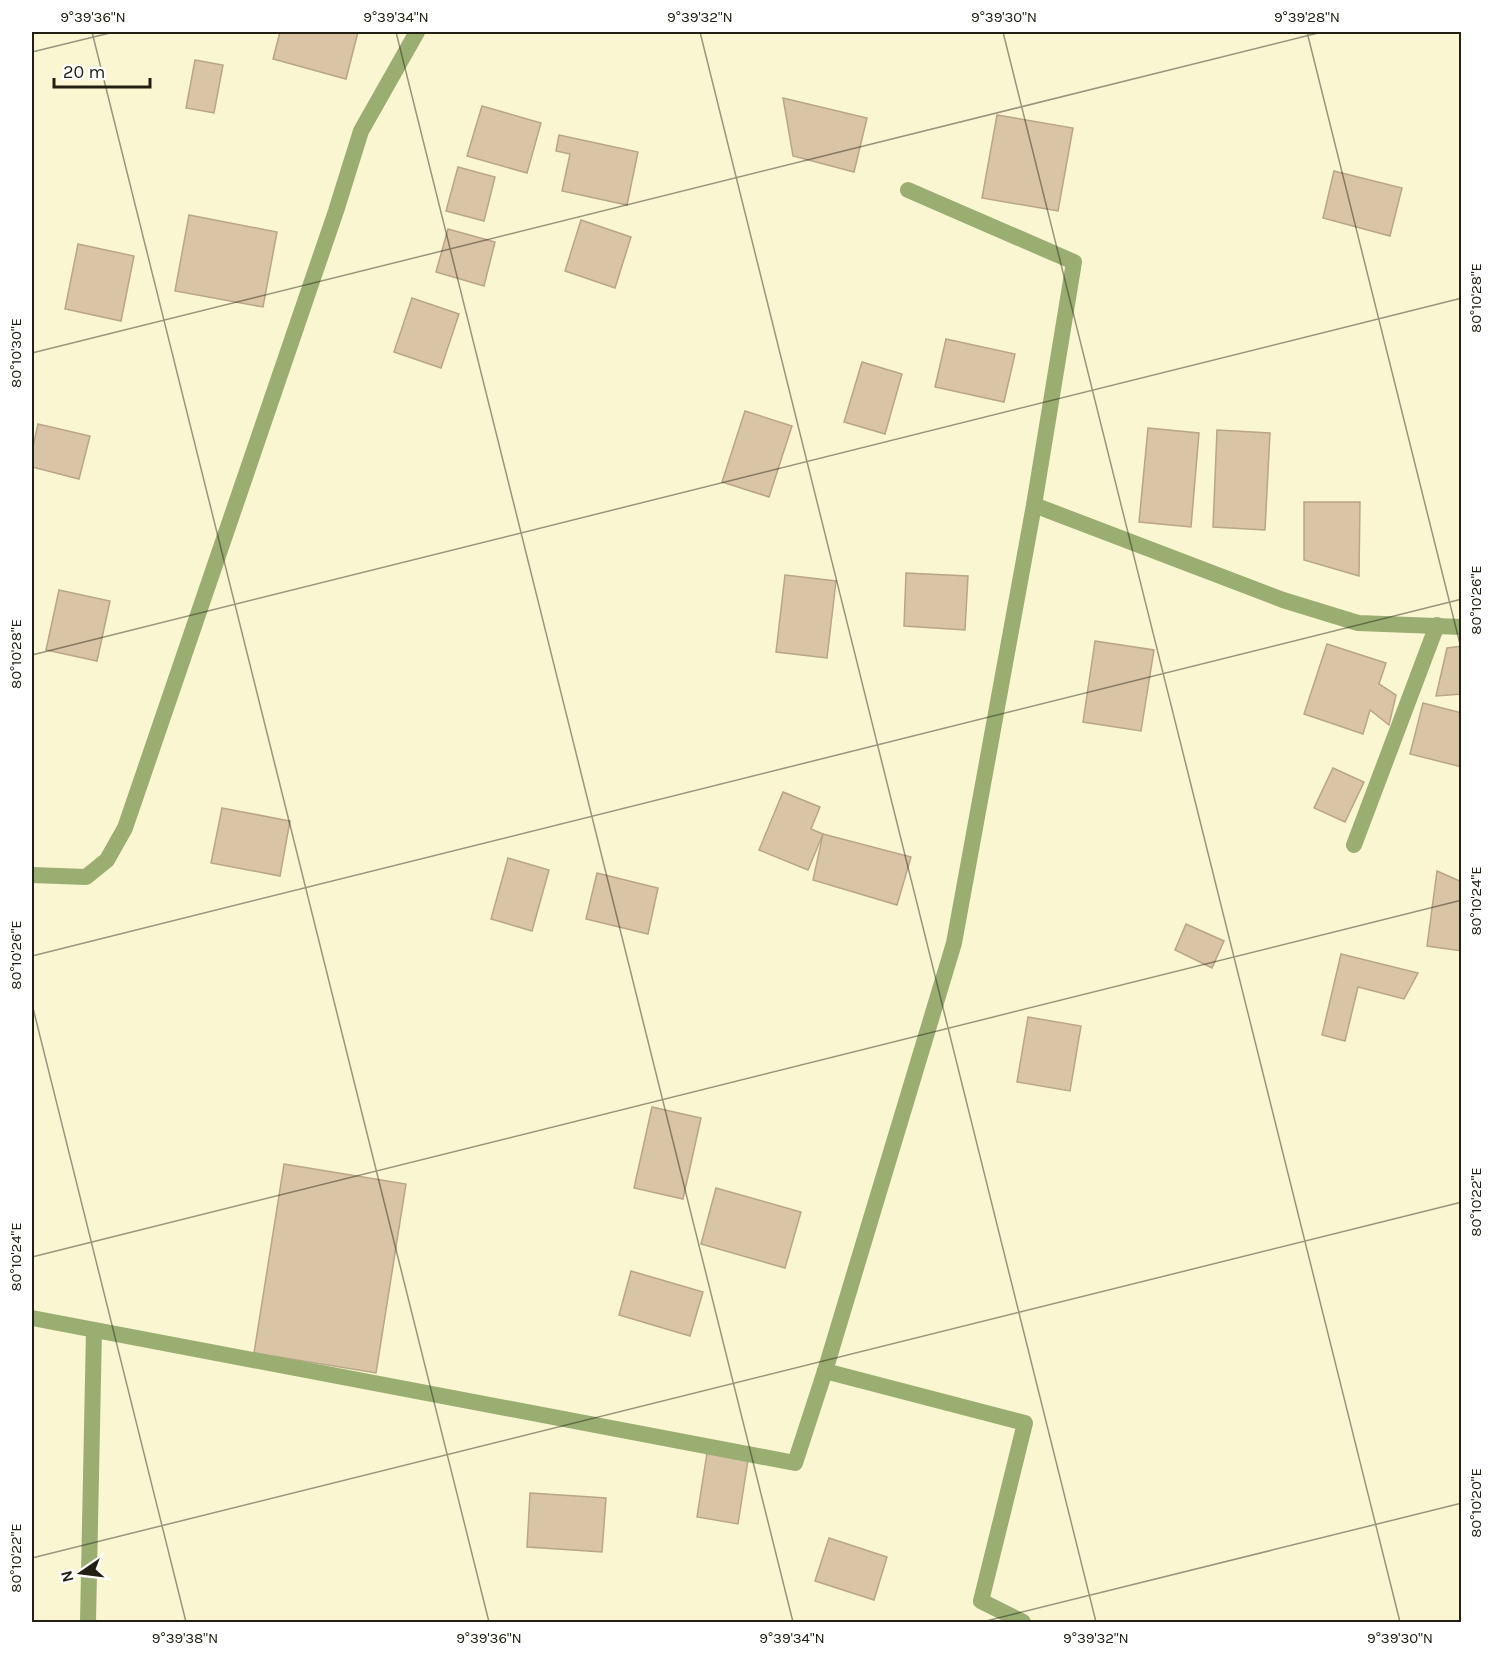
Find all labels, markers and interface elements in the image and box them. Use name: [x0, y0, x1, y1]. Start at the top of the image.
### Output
text: 9°39'36"N: [60, 8, 126, 26]
text: 9°39'34"N: [363, 8, 429, 26]
text: 9°39'32"N: [667, 8, 733, 26]
text: 9°39'30"N: [971, 8, 1037, 26]
text: 9°39'28"N: [1274, 8, 1340, 26]
scale bar: [54, 51, 150, 89]
text: 20 m: [63, 61, 105, 83]
text: 80°10'28"E: [1467, 263, 1485, 333]
text: 80°10'30"E: [7, 318, 25, 388]
text: 80°10'26"E: [1467, 565, 1485, 635]
text: 80°10'28"E: [7, 619, 25, 689]
text: 80°10'24"E: [1467, 866, 1485, 936]
text: 80°10'26"E: [7, 920, 25, 990]
text: 80°10'22"E: [1467, 1167, 1485, 1237]
text: 80°10'24"E: [7, 1222, 25, 1292]
text: 80°10'20"E: [1467, 1468, 1485, 1538]
text: 80°10'22"E: [7, 1523, 25, 1593]
north arrow: [51, 1543, 111, 1603]
text: N: [56, 1569, 78, 1584]
text: 9°39'38"N: [152, 1629, 218, 1647]
text: 9°39'36"N: [456, 1629, 522, 1647]
text: 9°39'34"N: [759, 1629, 825, 1647]
text: 9°39'32"N: [1063, 1629, 1129, 1647]
text: 9°39'30"N: [1367, 1629, 1433, 1647]

